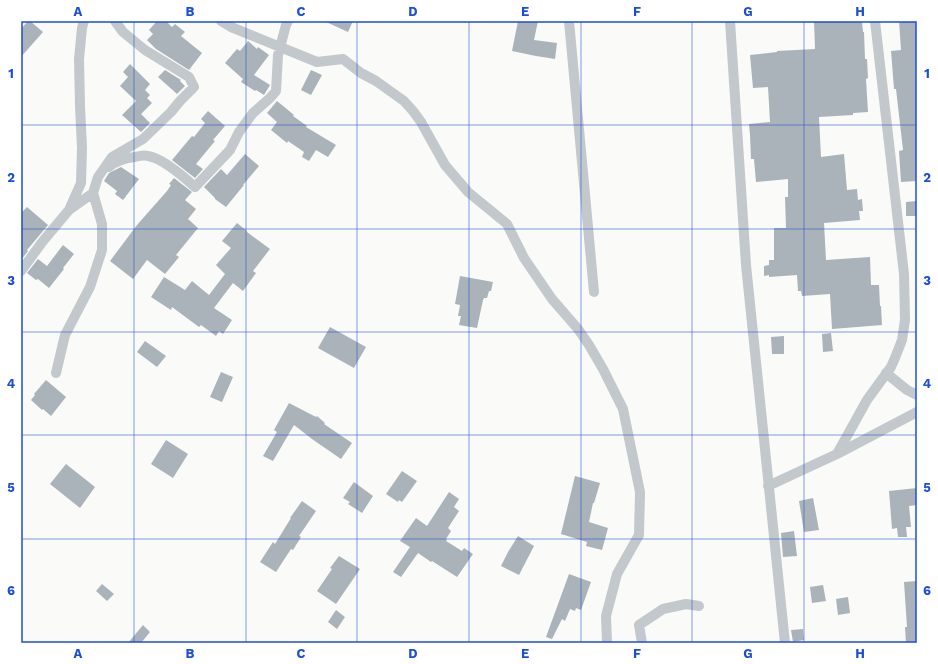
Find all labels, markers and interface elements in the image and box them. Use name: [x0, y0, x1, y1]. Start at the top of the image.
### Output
text: A: [74, 4, 83, 19]
text: B: [186, 4, 195, 19]
text: C: [297, 4, 306, 19]
text: D: [408, 4, 418, 19]
text: E: [521, 4, 529, 19]
text: F: [633, 4, 641, 19]
text: G: [743, 4, 753, 19]
text: H: [855, 4, 865, 19]
text: 1: [8, 66, 14, 81]
text: 1: [924, 66, 930, 81]
text: 2: [7, 170, 15, 185]
text: 2: [923, 170, 931, 185]
text: 3: [7, 273, 15, 288]
text: 3: [923, 273, 931, 288]
text: 4: [7, 376, 16, 391]
text: 4: [923, 376, 932, 391]
text: 5: [7, 480, 15, 495]
text: 5: [923, 480, 931, 495]
text: 6: [7, 583, 15, 598]
text: 6: [923, 583, 931, 598]
text: A: [74, 646, 83, 661]
text: B: [186, 646, 195, 661]
text: C: [297, 646, 306, 661]
text: D: [408, 646, 418, 661]
text: E: [521, 646, 529, 661]
text: F: [633, 646, 641, 661]
text: G: [743, 646, 753, 661]
text: H: [855, 646, 865, 661]

